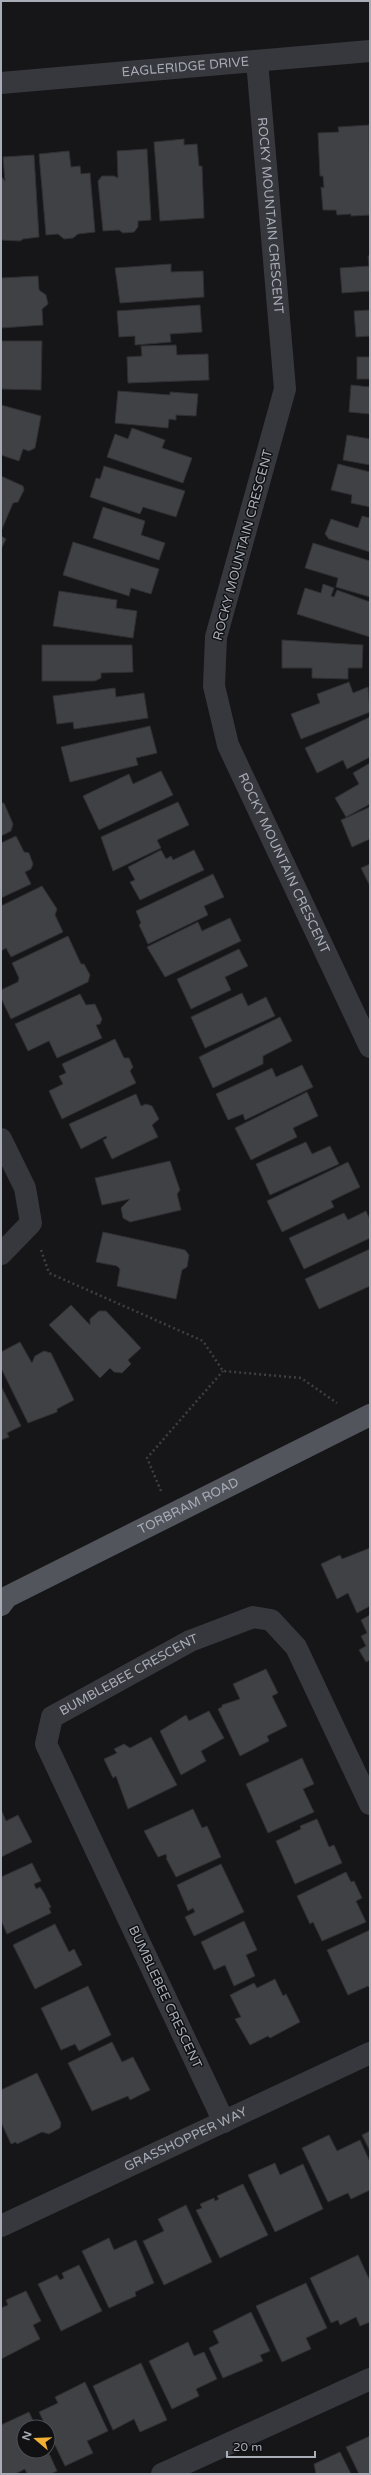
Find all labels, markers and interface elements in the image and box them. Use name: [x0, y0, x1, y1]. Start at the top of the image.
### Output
street label: EAGLERIDGE DRIVE: [121, 54, 250, 81]
street label: ROCKY MOUNTAIN CRESCENT: [254, 116, 287, 315]
street label: ROCKY MOUNTAIN CRESCENT: [210, 448, 276, 642]
street label: ROCKY MOUNTAIN CRESCENT: [234, 771, 333, 956]
street label: TORBRAM ROAD: [136, 1474, 242, 1538]
street label: BUMBLEBEE CRESCENT: [57, 1631, 200, 1719]
street label: BUMBLEBEE CRESCENT: [125, 1923, 205, 2071]
street label: GRASSHOPPER WAY: [122, 2104, 250, 2175]
north arrow: [16, 2419, 56, 2459]
text: N: [19, 2430, 35, 2442]
scale bar: [227, 2433, 315, 2459]
text: 20 m: [233, 2440, 262, 2454]

